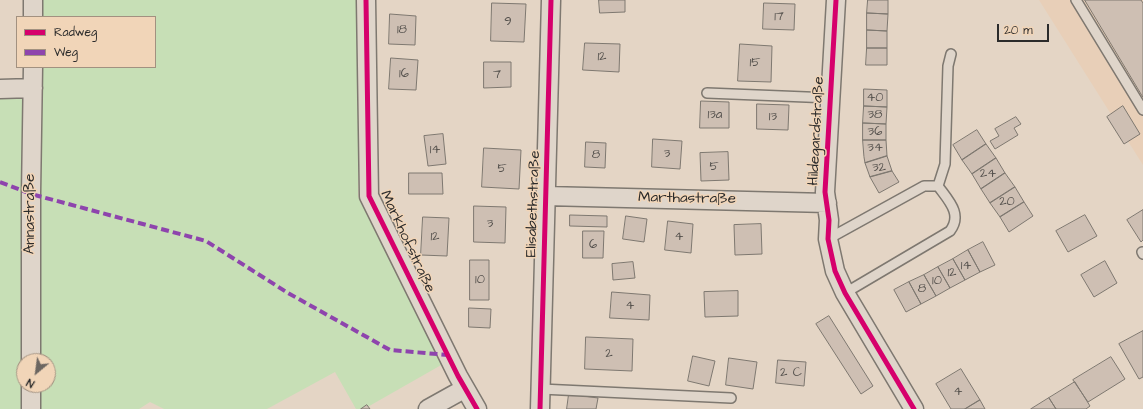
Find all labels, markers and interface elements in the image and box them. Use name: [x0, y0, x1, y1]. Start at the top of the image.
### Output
house number: 17: [774, 9, 784, 25]
house number: 9: [504, 14, 512, 30]
legend: [16, 16, 156, 68]
scale bar: [999, 16, 1051, 42]
house number: 18: [397, 22, 407, 38]
text: 20 m: [1004, 22, 1033, 39]
text: Radweg: [54, 24, 97, 41]
text: Weg: [54, 44, 78, 61]
house number: 12: [597, 49, 607, 65]
house number: 15: [750, 55, 760, 71]
house number: 16: [399, 66, 409, 82]
house number: 7: [493, 67, 501, 83]
street label: Hildegardstraße: [805, 76, 829, 186]
house number: 40: [866, 90, 884, 106]
house number: 13a: [708, 107, 722, 123]
house number: 38: [867, 107, 883, 123]
house number: 13: [769, 109, 777, 125]
house number: 36: [868, 124, 882, 140]
house number: 34: [867, 140, 883, 156]
house number: 14: [430, 142, 440, 158]
house number: 3: [664, 146, 670, 162]
house number: 8: [592, 147, 600, 163]
street label: Elisabethstraße: [523, 150, 545, 258]
house number: 5: [709, 159, 719, 175]
house number: 32: [872, 160, 886, 176]
house number: 5: [497, 161, 507, 177]
house number: 24: [980, 166, 996, 182]
street label: Annastraße: [22, 174, 40, 254]
street label: Markhofstraße: [375, 188, 439, 296]
street label: Marthastraße: [638, 189, 736, 209]
house number: 20: [999, 194, 1015, 210]
house number: 3: [487, 216, 493, 232]
house number: 12: [430, 229, 440, 245]
house number: 4: [675, 229, 683, 245]
house number: 6: [589, 237, 597, 253]
house number: 14: [961, 258, 971, 274]
house number: 12: [947, 265, 957, 281]
house number: 10: [475, 272, 485, 288]
house number: 10: [932, 273, 942, 289]
house number: 8: [918, 281, 926, 297]
house number: 4: [626, 298, 634, 314]
house number: 2: [605, 346, 613, 362]
north arrow: [16, 353, 56, 393]
house number: 2 C: [780, 365, 802, 381]
text: N: [24, 375, 37, 391]
house number: 4: [954, 384, 962, 400]

